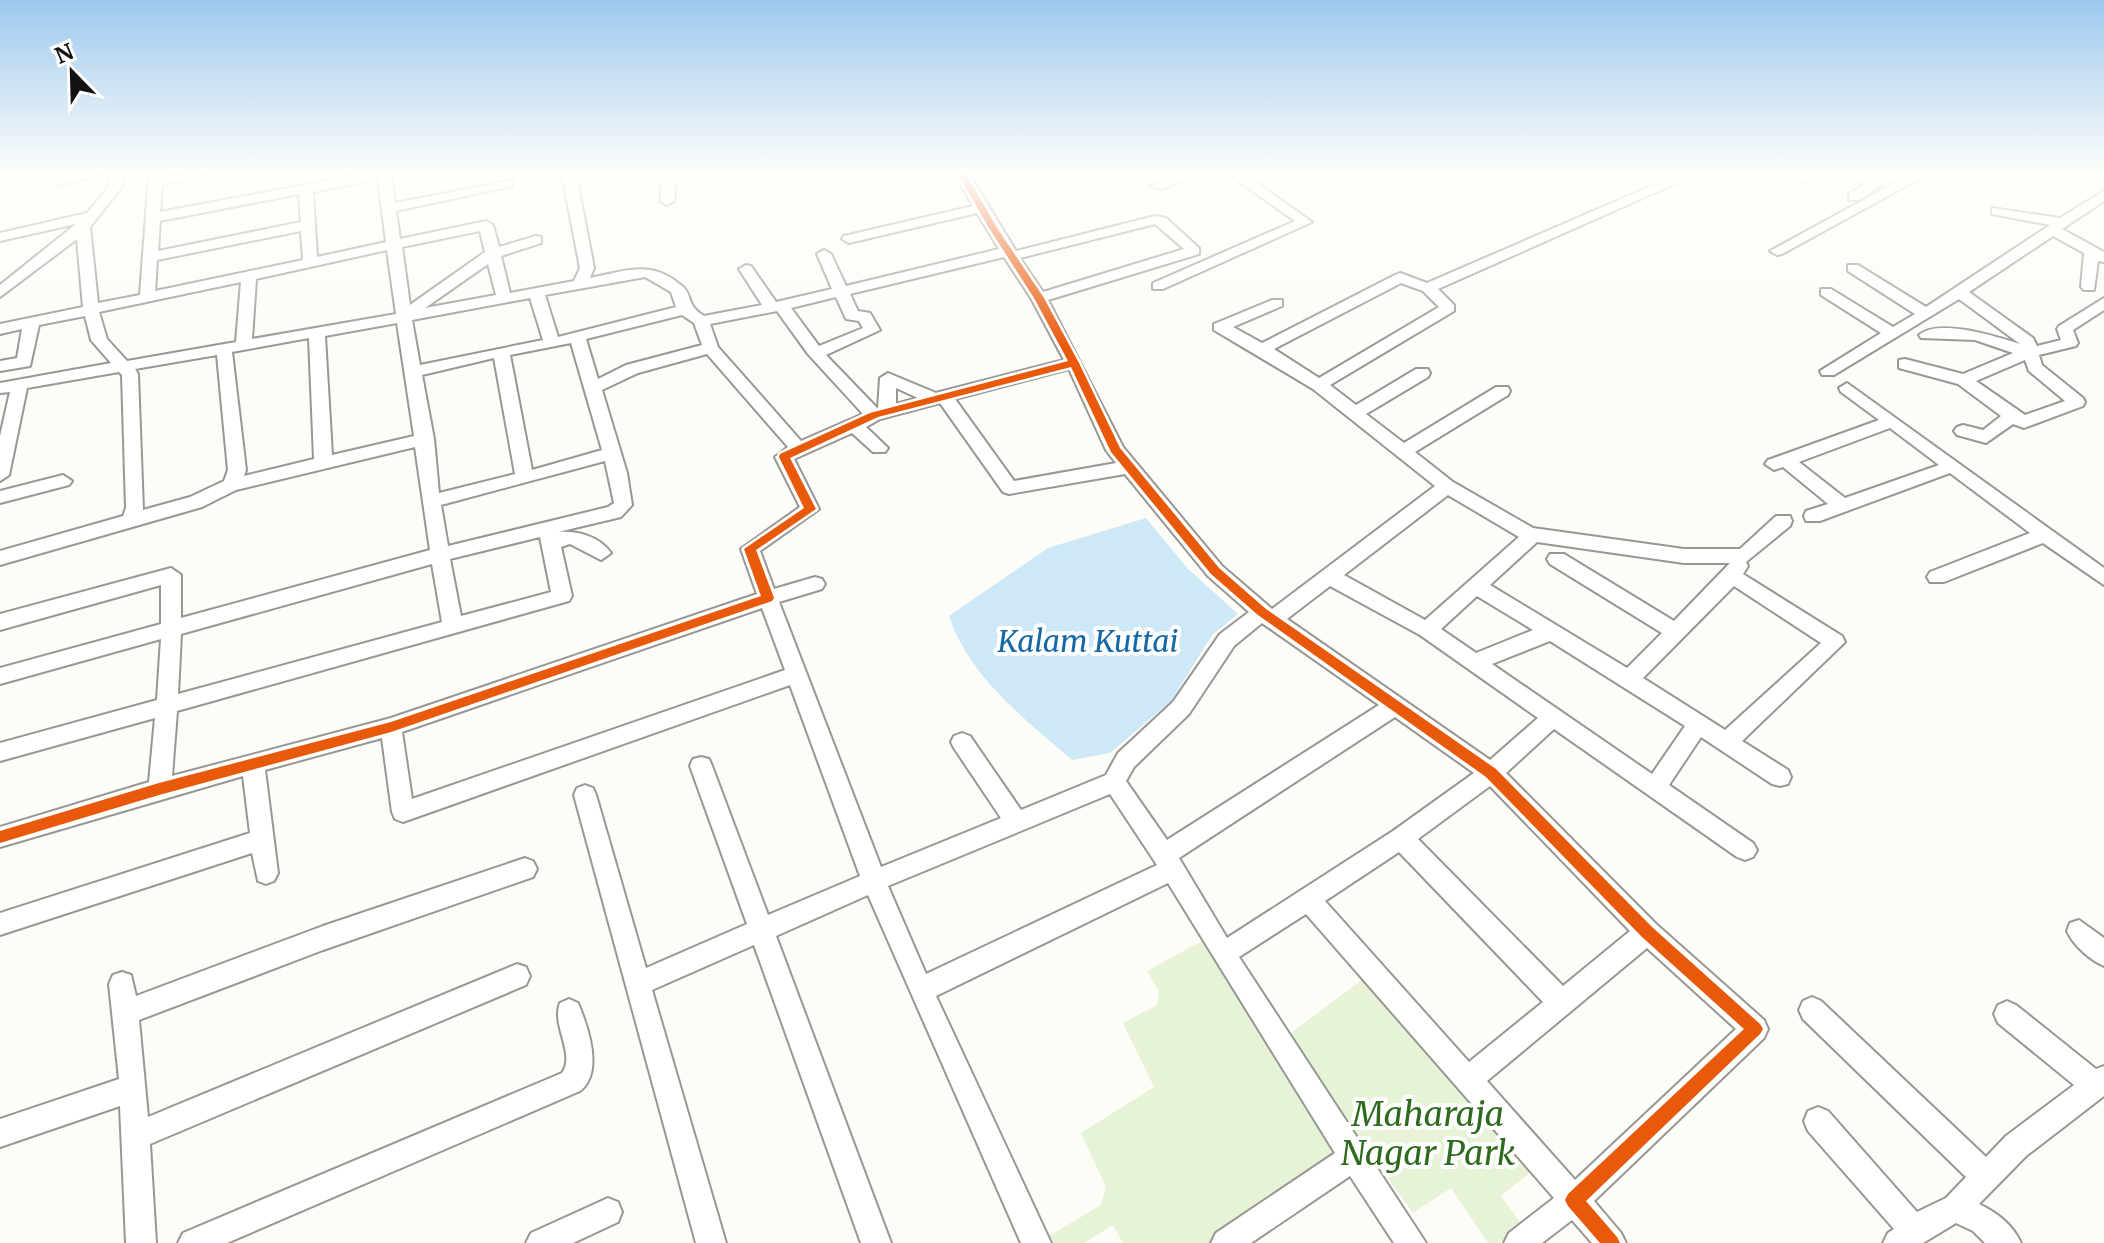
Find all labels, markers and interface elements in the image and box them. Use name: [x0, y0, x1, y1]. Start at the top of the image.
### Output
north arrow: [32, 32, 112, 112]
text: N: [51, 37, 78, 70]
water label: Kalam Kuttai: [997, 622, 1178, 660]
park label: Maharaja Nagar Park: [1341, 1093, 1516, 1174]

